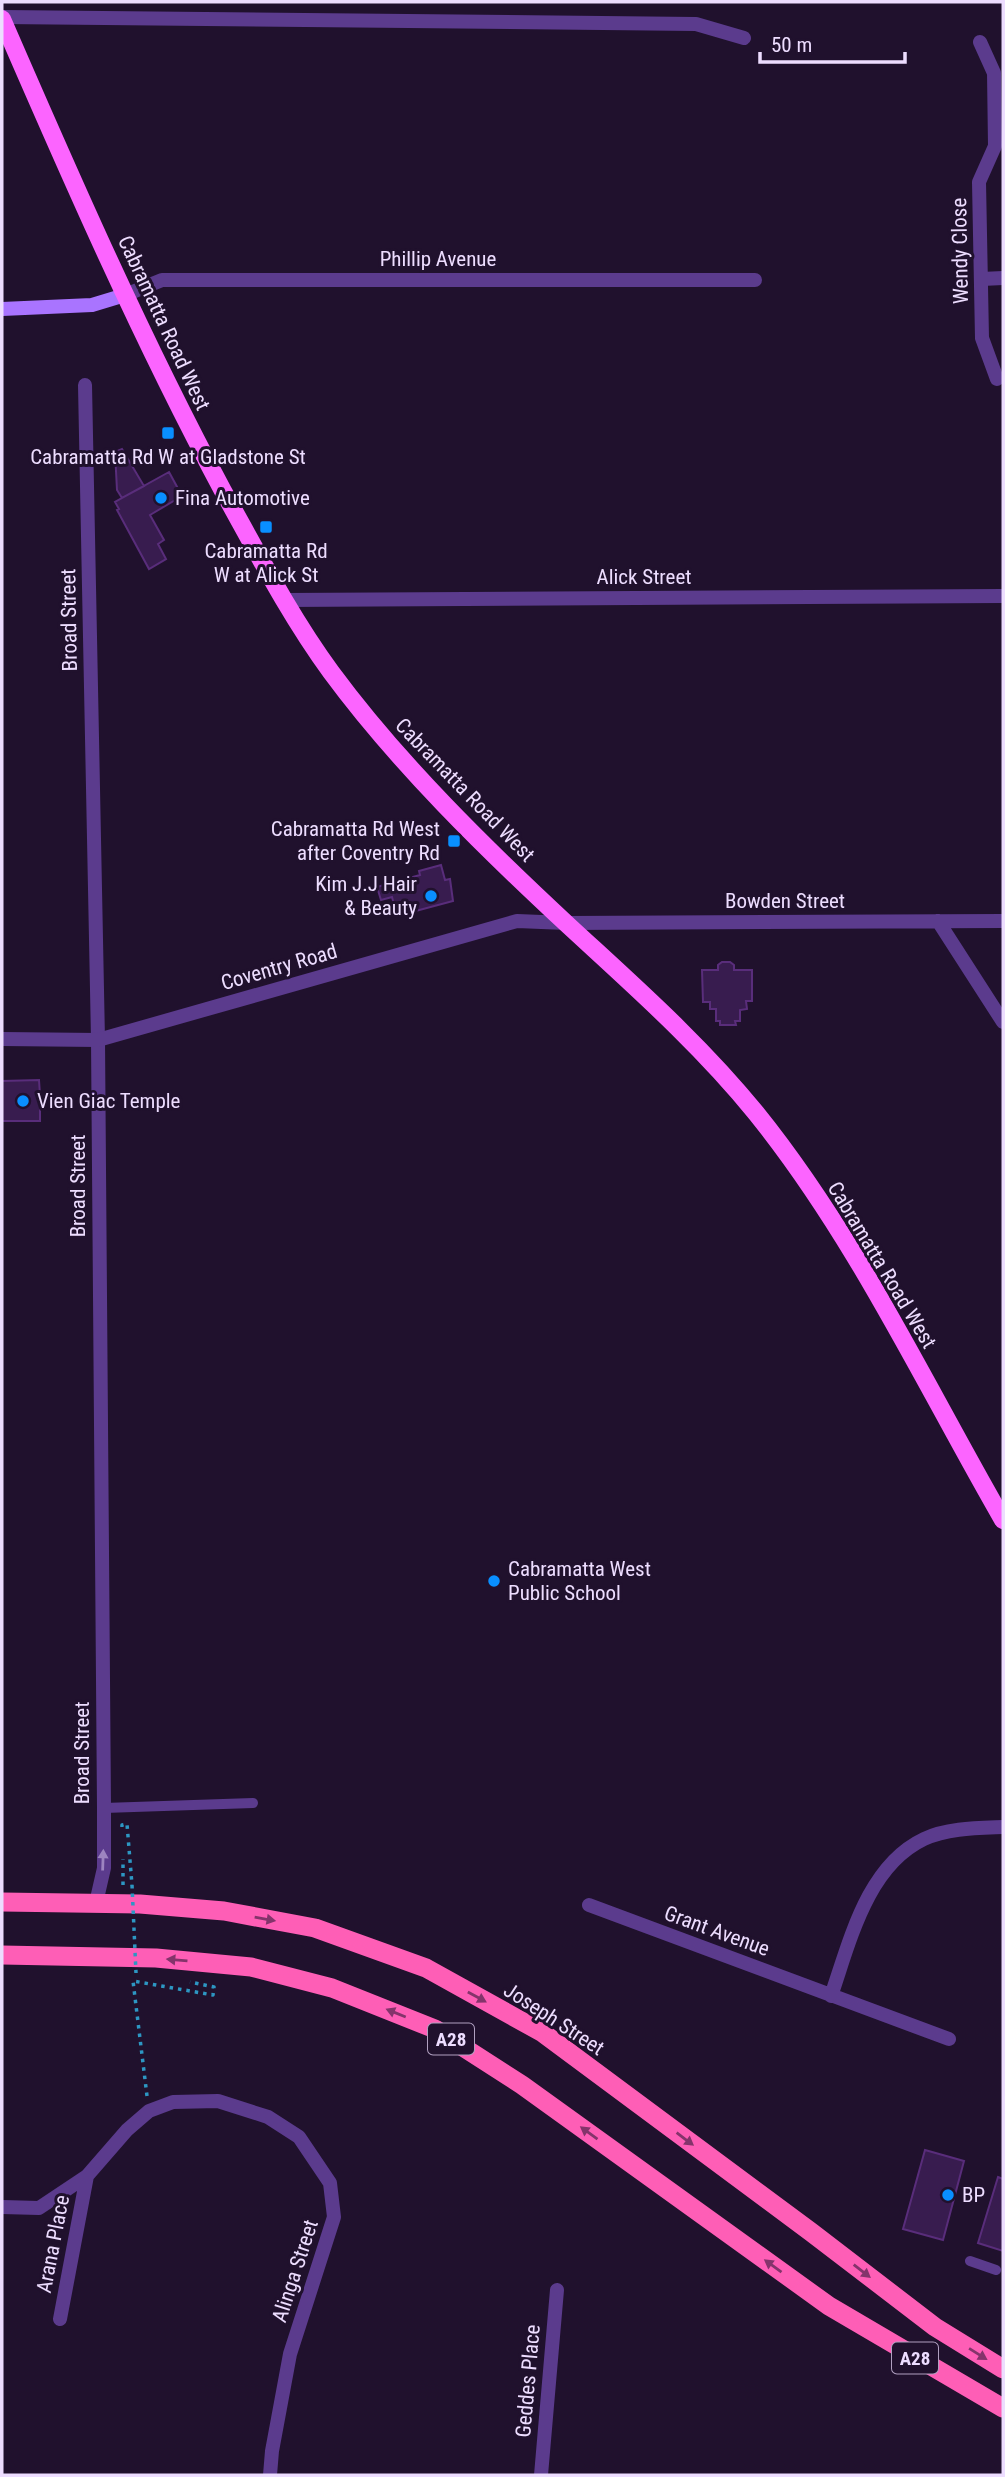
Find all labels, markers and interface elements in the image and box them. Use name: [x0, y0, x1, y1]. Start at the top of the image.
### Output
scale bar: [760, 21, 905, 65]
text: 50 m: [771, 33, 812, 57]
street label: Wendy Close: [947, 197, 973, 304]
street label: Cabramatta Road West: [113, 232, 215, 414]
street label: Phillip Avenue: [380, 247, 496, 271]
marker: Cabramatta Rd W at Gladstone St: [160, 425, 176, 441]
place label: Cabramatta Rd W at Gladstone St: [30, 445, 306, 469]
place label: Fina Automotive: [175, 486, 310, 510]
marker: Fina Automotive: [153, 490, 169, 506]
marker: Cabramatta Rd W at Alick St: [258, 519, 274, 535]
place label: Cabramatta Rd W at Alick St: [204, 539, 328, 587]
street label: Alick Street: [597, 565, 691, 589]
street label: Broad Street: [56, 568, 82, 672]
street label: Cabramatta Road West: [390, 713, 540, 867]
place label: Cabramatta Rd West after Coventry Rd: [271, 817, 440, 865]
marker: Cabramatta Rd West after Coventry Rd: [446, 833, 462, 849]
place label: Kim J.J Hair & Beauty: [315, 872, 417, 920]
marker: Kim J.J Hair & Beauty: [423, 888, 439, 904]
street label: Bowden Street: [725, 889, 845, 913]
street label: Coventry Road: [218, 939, 340, 995]
place label: Vien Giac Temple: [37, 1089, 181, 1113]
marker: Vien Giac Temple: [15, 1093, 31, 1109]
street label: Broad Street: [66, 1135, 90, 1237]
street label: Cabramatta Road West: [823, 1177, 941, 1353]
place label: Cabramatta West Public School: [508, 1557, 651, 1605]
marker: Cabramatta West Public School: [486, 1573, 502, 1589]
street label: Broad Street: [70, 1702, 94, 1804]
one-way arrow: [98, 1849, 109, 1871]
street label: Grant Avenue: [661, 1901, 773, 1961]
one-way arrow: [254, 1914, 276, 1925]
one-way arrow: [165, 1954, 187, 1965]
street label: Joseph Street: [499, 1978, 609, 2060]
one-way arrow: [467, 1991, 487, 2003]
one-way arrow: [386, 2008, 407, 2019]
road number: A28: [428, 2024, 474, 2054]
one-way arrow: [580, 2126, 598, 2140]
one-way arrow: [676, 2131, 694, 2145]
place label: BP: [962, 2183, 985, 2207]
marker: BP: [940, 2187, 956, 2203]
street label: Arana Place: [32, 2193, 74, 2295]
street label: Alinga Street: [267, 2217, 323, 2325]
one-way arrow: [764, 2259, 782, 2273]
one-way arrow: [852, 2263, 870, 2278]
street label: Geddes Place: [511, 2323, 545, 2439]
road number: A28: [892, 2342, 938, 2374]
one-way arrow: [968, 2347, 988, 2360]

